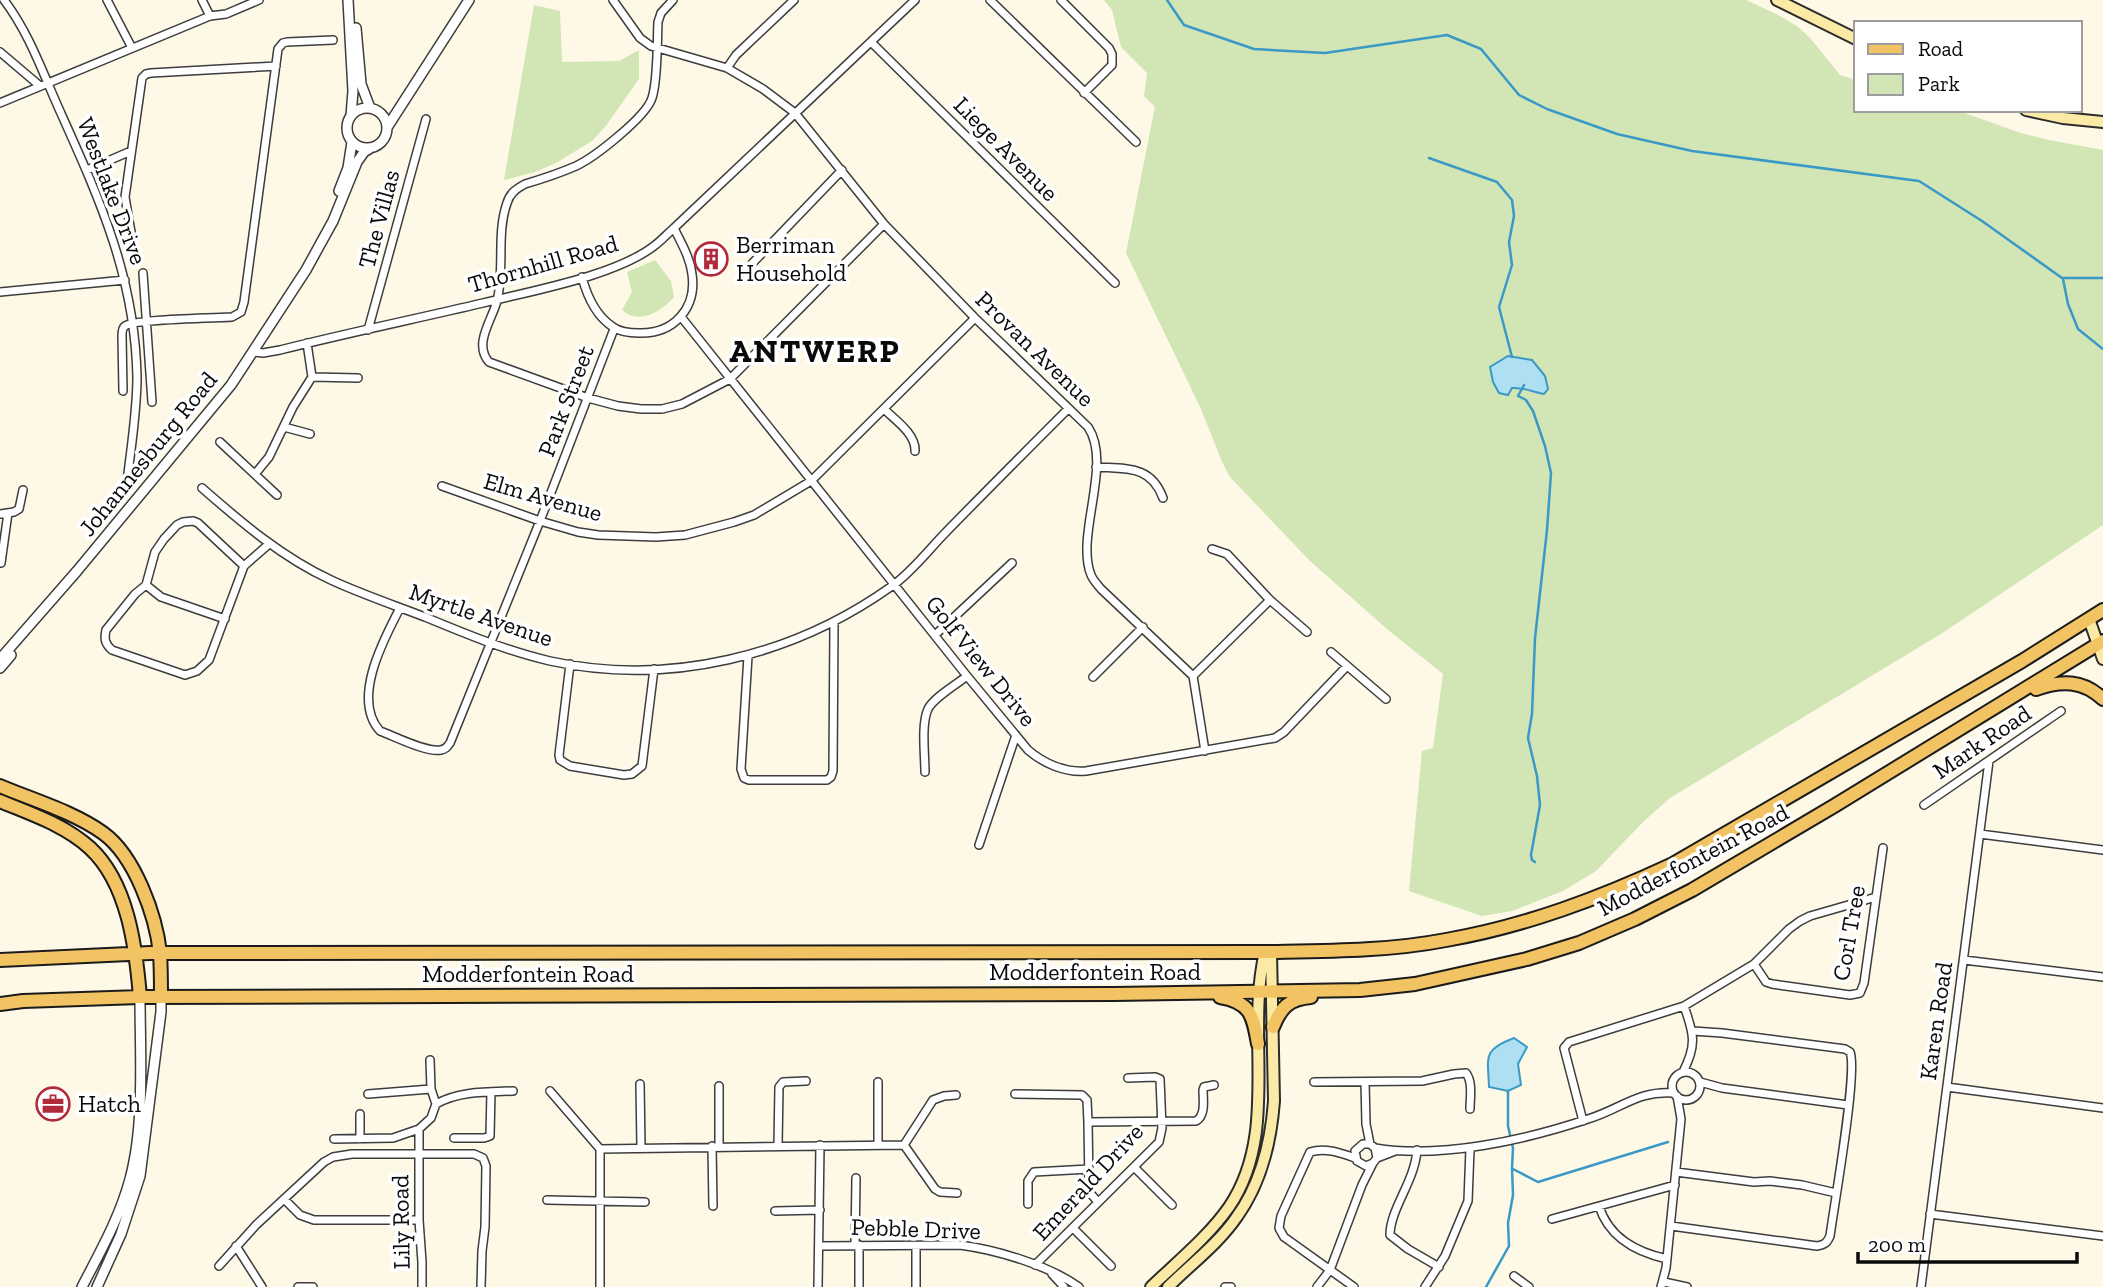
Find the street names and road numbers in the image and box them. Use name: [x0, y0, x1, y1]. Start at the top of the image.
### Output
street label: Liege Avenue: [948, 90, 1065, 207]
street label: Westlake Drive: [71, 113, 154, 269]
street label: The Villas: [351, 166, 406, 271]
street label: Thornhill Road: [465, 228, 621, 299]
street label: Provan Avenue: [970, 285, 1101, 413]
street label: Park Street: [531, 341, 600, 460]
street label: Johannesburg Road: [72, 365, 223, 542]
street label: Elm Avenue: [481, 466, 606, 527]
street label: Myrtle Avenue: [406, 576, 557, 653]
street label: Golf View Drive: [920, 589, 1043, 732]
street label: Mark Road: [1927, 698, 2036, 785]
street label: Modderfontein Road: [1592, 797, 1793, 922]
street label: Corl Tree: [1826, 883, 1871, 983]
street label: Modderfontein Road: [989, 957, 1201, 986]
street label: Modderfontein Road: [422, 959, 634, 988]
street label: Karen Road: [1913, 960, 1958, 1082]
street label: Emerald Drive: [1026, 1117, 1149, 1246]
street label: Lily Road: [385, 1174, 416, 1270]
street label: Pebble Drive: [851, 1212, 981, 1245]

